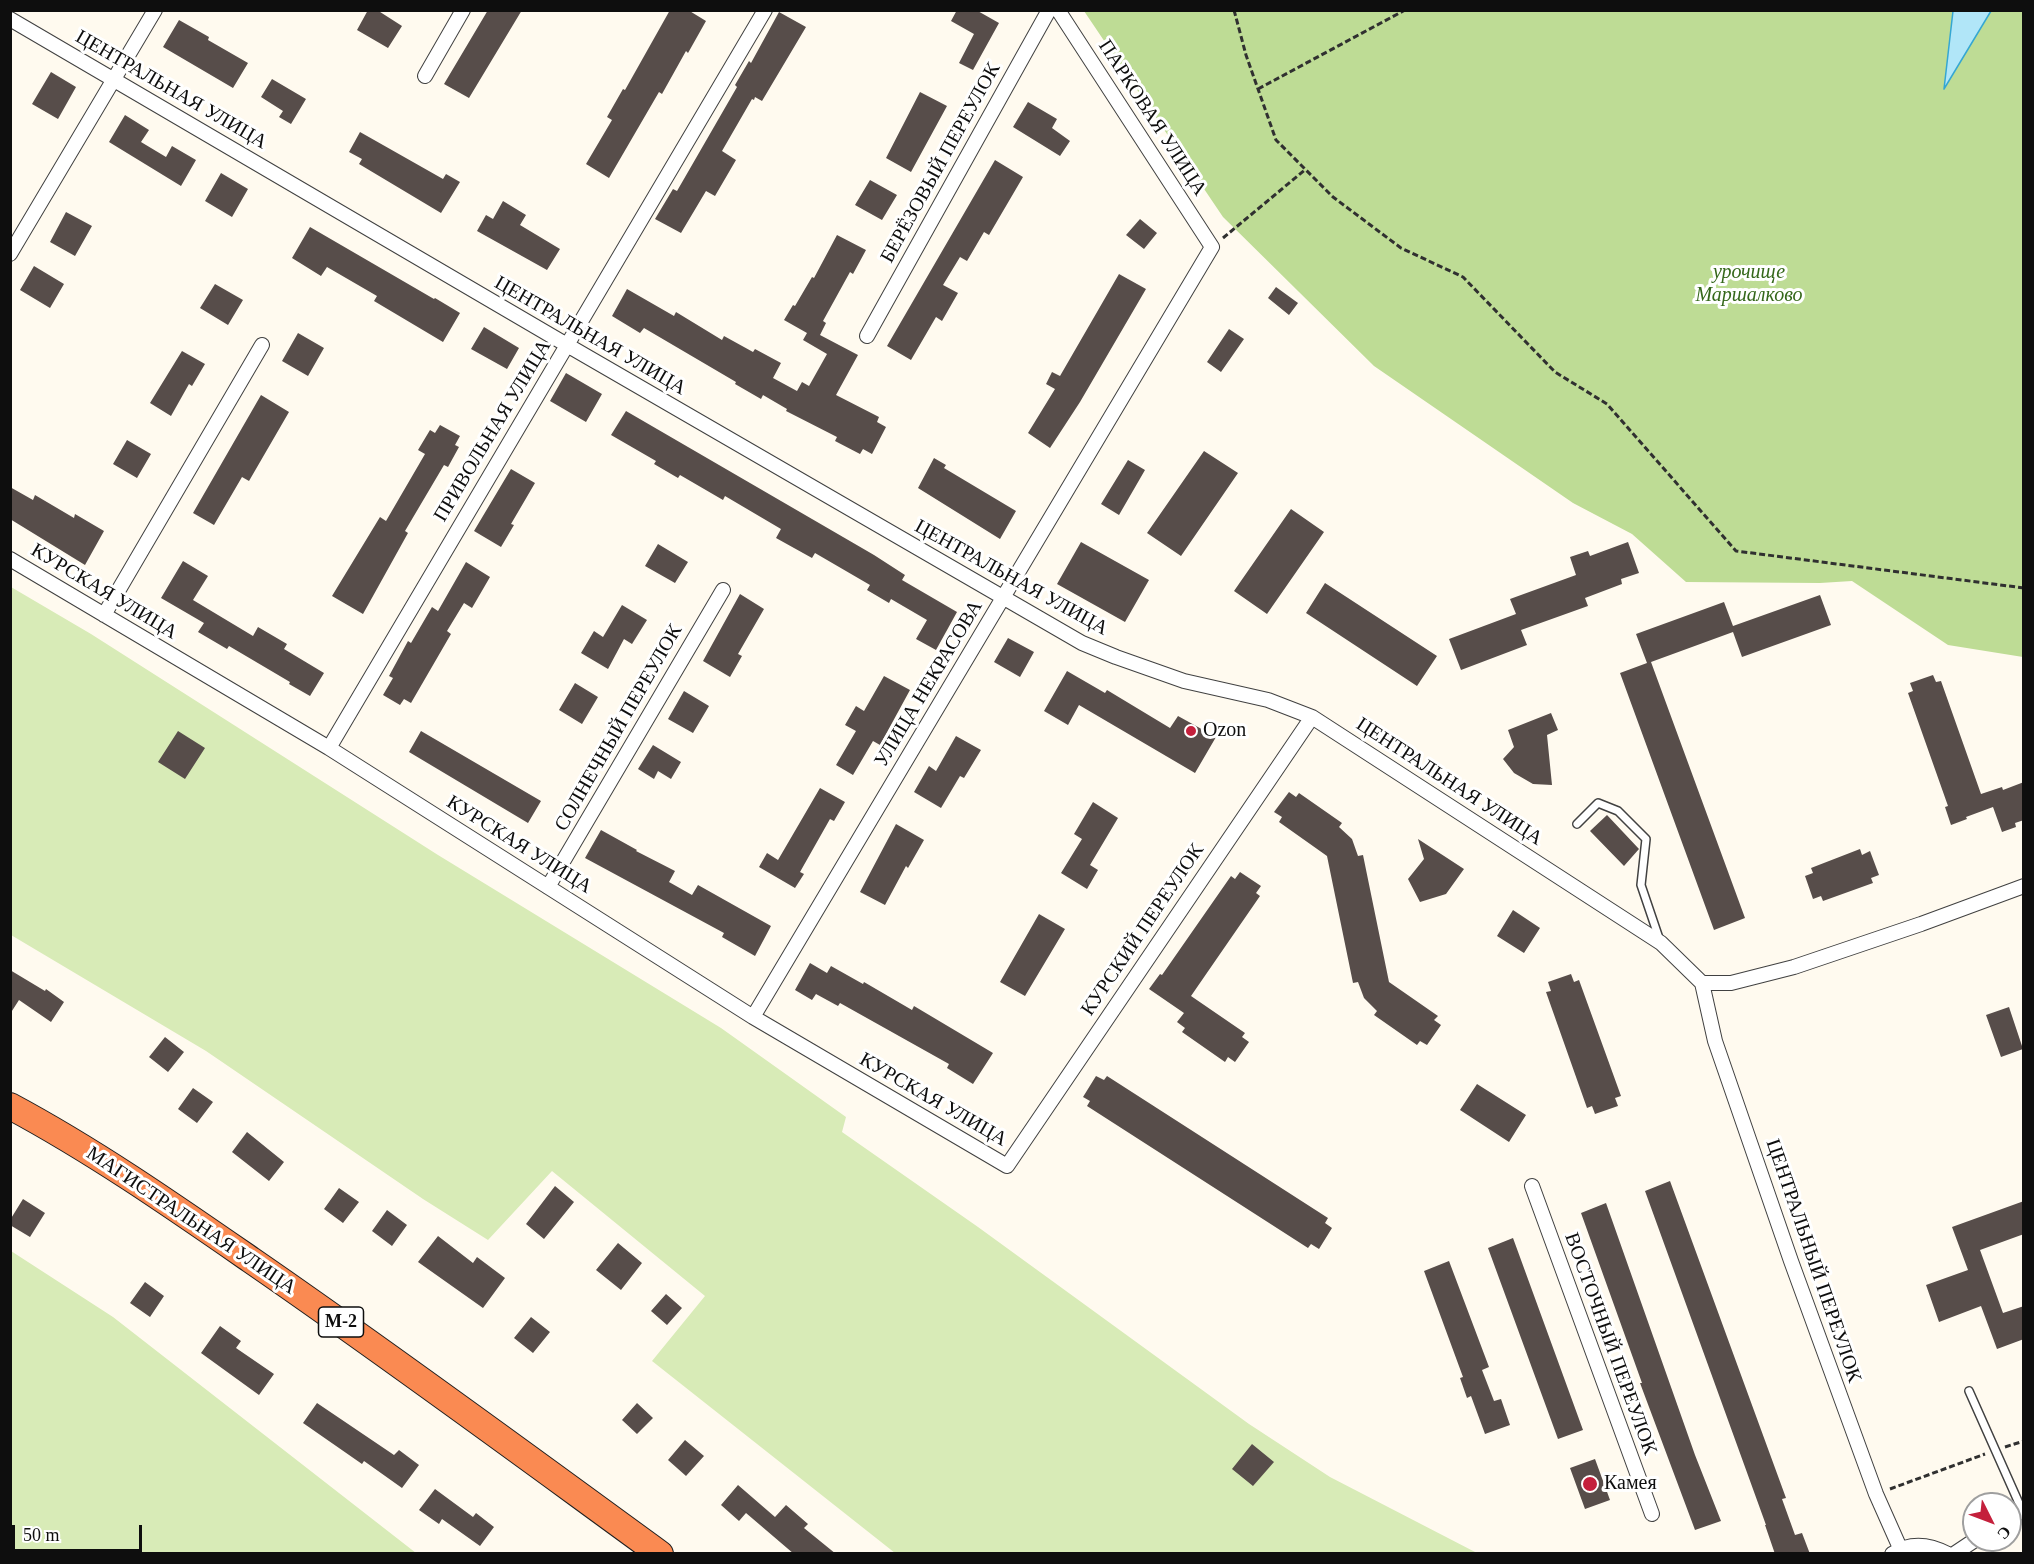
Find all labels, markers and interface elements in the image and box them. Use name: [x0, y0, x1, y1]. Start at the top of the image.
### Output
street label: ЦЕНТРАЛЬНАЯ УЛИЦА: [71, 25, 271, 155]
street label: ПАРКОВАЯ УЛИЦА: [1093, 36, 1211, 200]
street label: БЕРЁЗОВЫЙ ПЕРЕУЛОК: [876, 59, 1006, 267]
park label: урочище Маршалково: [1695, 261, 1803, 308]
street label: ЦЕНТРАЛЬНАЯ УЛИЦА: [490, 271, 690, 401]
street label: ПРИВОЛЬНАЯ УЛИЦА: [429, 336, 557, 526]
street label: ЦЕНТРАЛЬНАЯ УЛИЦА: [910, 515, 1112, 641]
street label: КУРСКАЯ УЛИЦА: [26, 539, 182, 645]
street label: УЛИЦА НЕКРАСОВА: [870, 596, 988, 772]
street label: СОЛНЕЧНЫЙ ПЕРЕУЛОК: [550, 620, 688, 836]
street label: ЦЕНТРАЛЬНАЯ УЛИЦА: [1351, 713, 1547, 851]
place label: Ozon: [1203, 719, 1246, 743]
marker: Ozon: [1184, 724, 1198, 738]
street label: КУРСКАЯ УЛИЦА: [442, 791, 596, 899]
street label: КУРСКИЙ ПЕРЕУЛОК: [1076, 839, 1210, 1021]
street label: КУРСКАЯ УЛИЦА: [855, 1048, 1011, 1152]
street label: ЦЕНТРАЛЬНЫЙ ПЕРЕУЛОК: [1760, 1136, 1866, 1386]
street label: МАГИСТРАЛЬНАЯ УЛИЦА: [82, 1142, 300, 1300]
street label: ВОСТОЧНЫЙ ПЕРЕУЛОК: [1559, 1230, 1661, 1458]
road number: М-2: [318, 1307, 364, 1337]
place label: Камея: [1604, 1472, 1657, 1496]
marker: Камея: [1581, 1475, 1599, 1493]
north arrow: [1962, 1492, 2022, 1552]
scale bar: [15, 1513, 146, 1551]
text: С: [1994, 1523, 2014, 1543]
text: 50 m: [23, 1525, 60, 1545]

